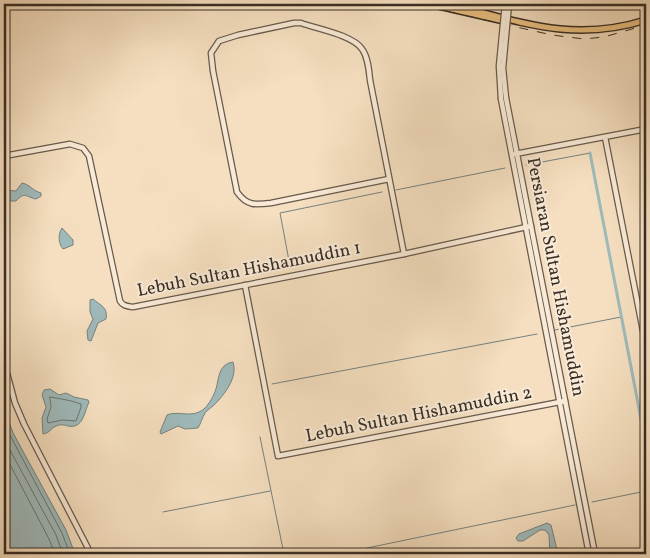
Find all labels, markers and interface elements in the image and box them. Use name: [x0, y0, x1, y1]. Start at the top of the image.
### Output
street label: Persiaran Sultan Hishamuddin: [520, 155, 591, 399]
street label: Lebuh Sultan Hishamuddin 1: [135, 236, 363, 304]
street label: Lebuh Sultan Hishamuddin 2: [304, 381, 534, 449]

